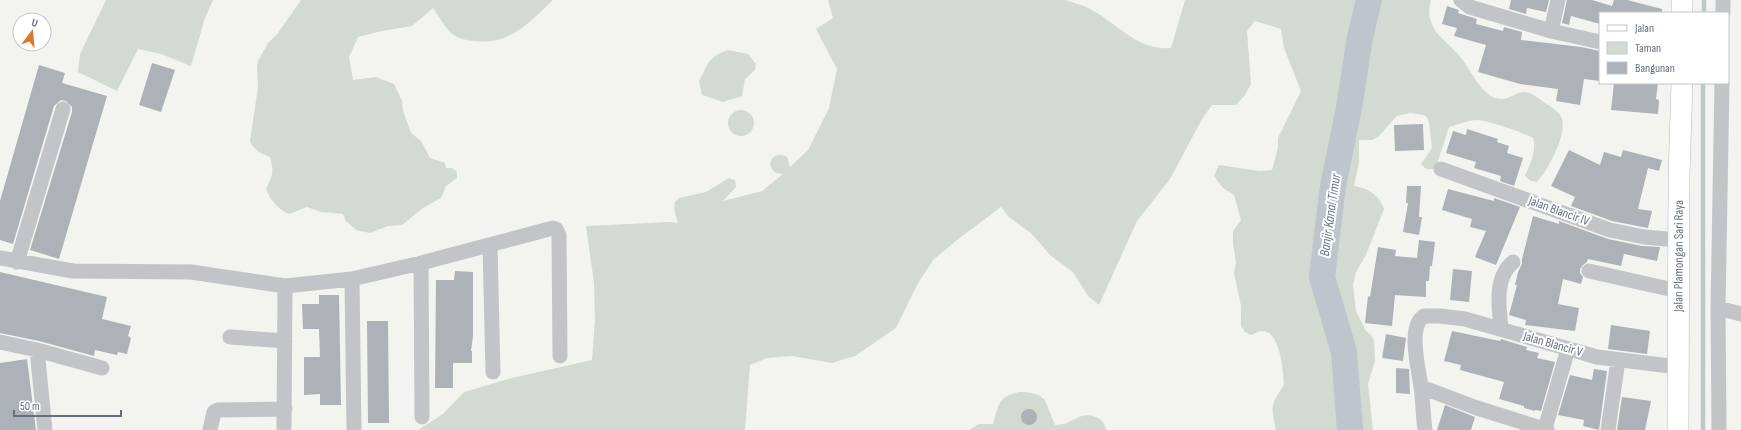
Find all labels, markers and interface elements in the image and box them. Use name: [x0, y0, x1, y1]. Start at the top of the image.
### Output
north arrow: [12, 12, 52, 52]
legend: [1599, 12, 1729, 84]
text: U: [30, 16, 39, 30]
text: Jalan: [1634, 21, 1654, 36]
text: Taman: [1635, 41, 1661, 56]
text: Bangunan: [1635, 61, 1675, 76]
water label: Banjir Kanal Timur: [1316, 172, 1344, 257]
street label: Jalan Blancir IV: [1526, 192, 1592, 229]
street label: Jalan Plamongan Sari Raya: [1670, 200, 1687, 313]
street label: Jalan Blancir V: [1521, 328, 1585, 360]
scale bar: [14, 392, 121, 418]
text: 50 m: [20, 399, 40, 414]

